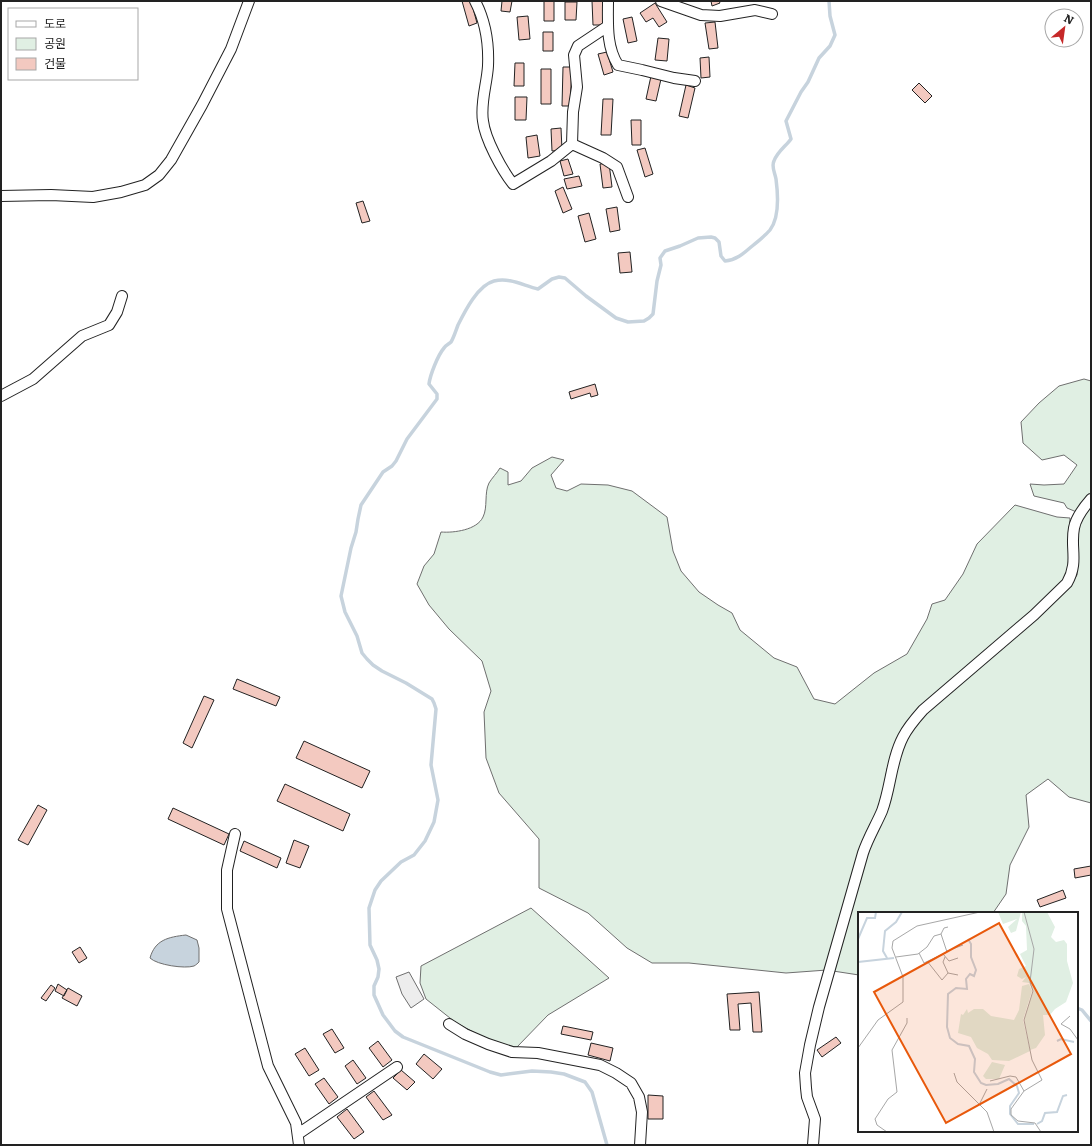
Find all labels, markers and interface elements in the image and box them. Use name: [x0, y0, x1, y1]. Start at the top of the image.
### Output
legend: [8, 8, 138, 80]
north arrow: [1044, 8, 1084, 48]
text: N: [1061, 9, 1077, 28]
text: 도로: [44, 14, 66, 32]
text: 공원: [44, 34, 66, 52]
text: 건물: [44, 54, 66, 72]
inset map: [858, 912, 1078, 1132]

